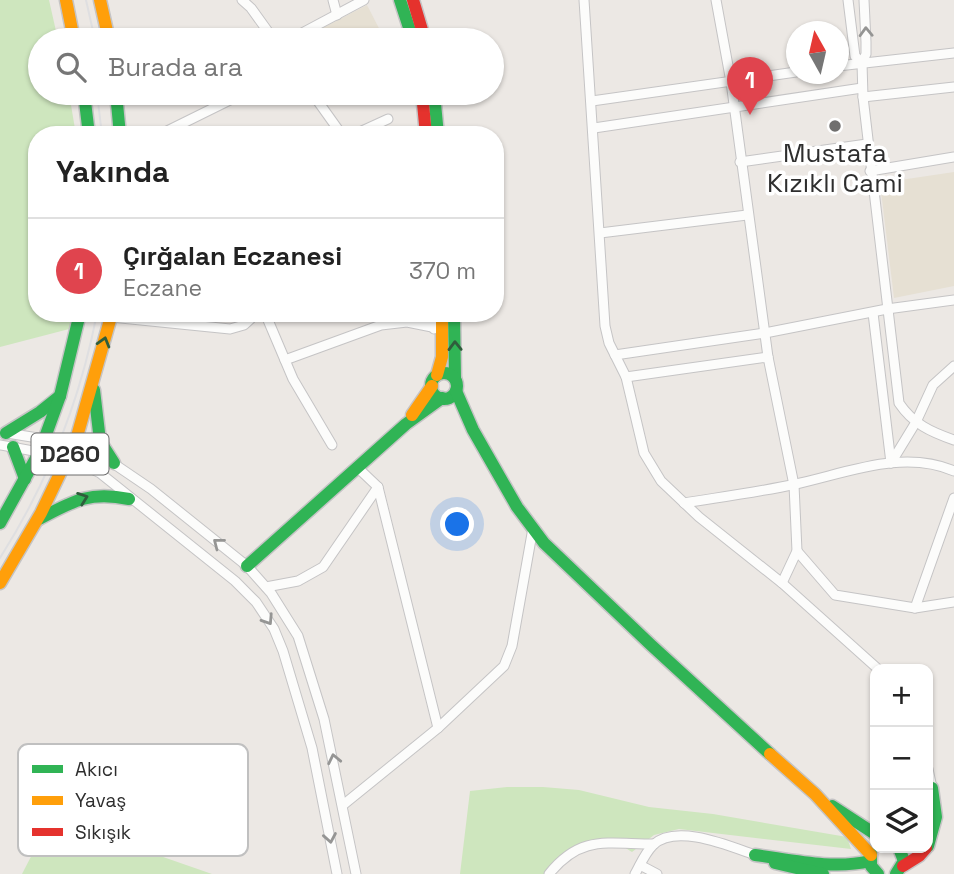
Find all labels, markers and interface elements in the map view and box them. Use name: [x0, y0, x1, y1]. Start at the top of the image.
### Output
north arrow: [786, 21, 849, 84]
one-way arrow: [858, 26, 873, 37]
search box: [28, 28, 504, 105]
icon: search: [52, 48, 90, 86]
text: Burada ara: [108, 50, 243, 84]
pin: 1: [727, 57, 773, 115]
marker: Mustafa Kızıklı Cami: [827, 118, 843, 134]
place label: Mustafa Kızıklı Cami: [767, 136, 903, 200]
text: Yakında: [56, 152, 169, 191]
text: Çırğalan Eczanesi: [123, 239, 342, 273]
text: 1: [74, 256, 84, 286]
text: 370 m: [409, 256, 476, 286]
text: Eczane: [123, 273, 202, 303]
one-way arrow: [96, 336, 110, 348]
one-way arrow: [447, 341, 463, 351]
road number: D260: [32, 434, 108, 475]
one-way arrow: [76, 492, 88, 506]
your location: [440, 507, 474, 541]
one-way arrow: [213, 539, 225, 552]
one-way arrow: [260, 613, 273, 626]
map controls: [870, 664, 933, 853]
button: +: [870, 664, 933, 727]
button: −: [870, 727, 933, 790]
legend: [18, 744, 248, 856]
one-way arrow: [327, 753, 342, 765]
text: Akıcı: [75, 757, 118, 782]
text: Yavaş: [75, 788, 126, 813]
button: layers: [870, 790, 933, 853]
text: Sıkışık: [75, 820, 131, 845]
one-way arrow: [322, 832, 337, 844]

